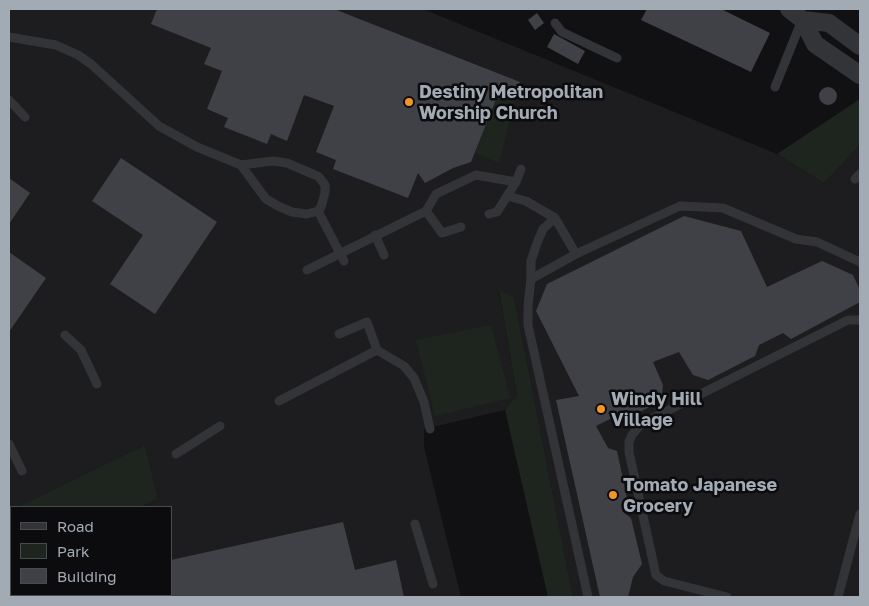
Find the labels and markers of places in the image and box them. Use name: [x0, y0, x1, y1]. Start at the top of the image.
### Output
place label: Destiny Metropolitan Worship Church: [419, 81, 603, 124]
marker: Destiny Metropolitan Worship Church: [403, 96, 415, 108]
place label: Windy Hill Village: [611, 388, 702, 430]
marker: Windy Hill Village: [595, 403, 607, 415]
place label: Tomato Japanese Grocery: [623, 474, 777, 516]
marker: Tomato Japanese Grocery: [607, 489, 619, 501]

